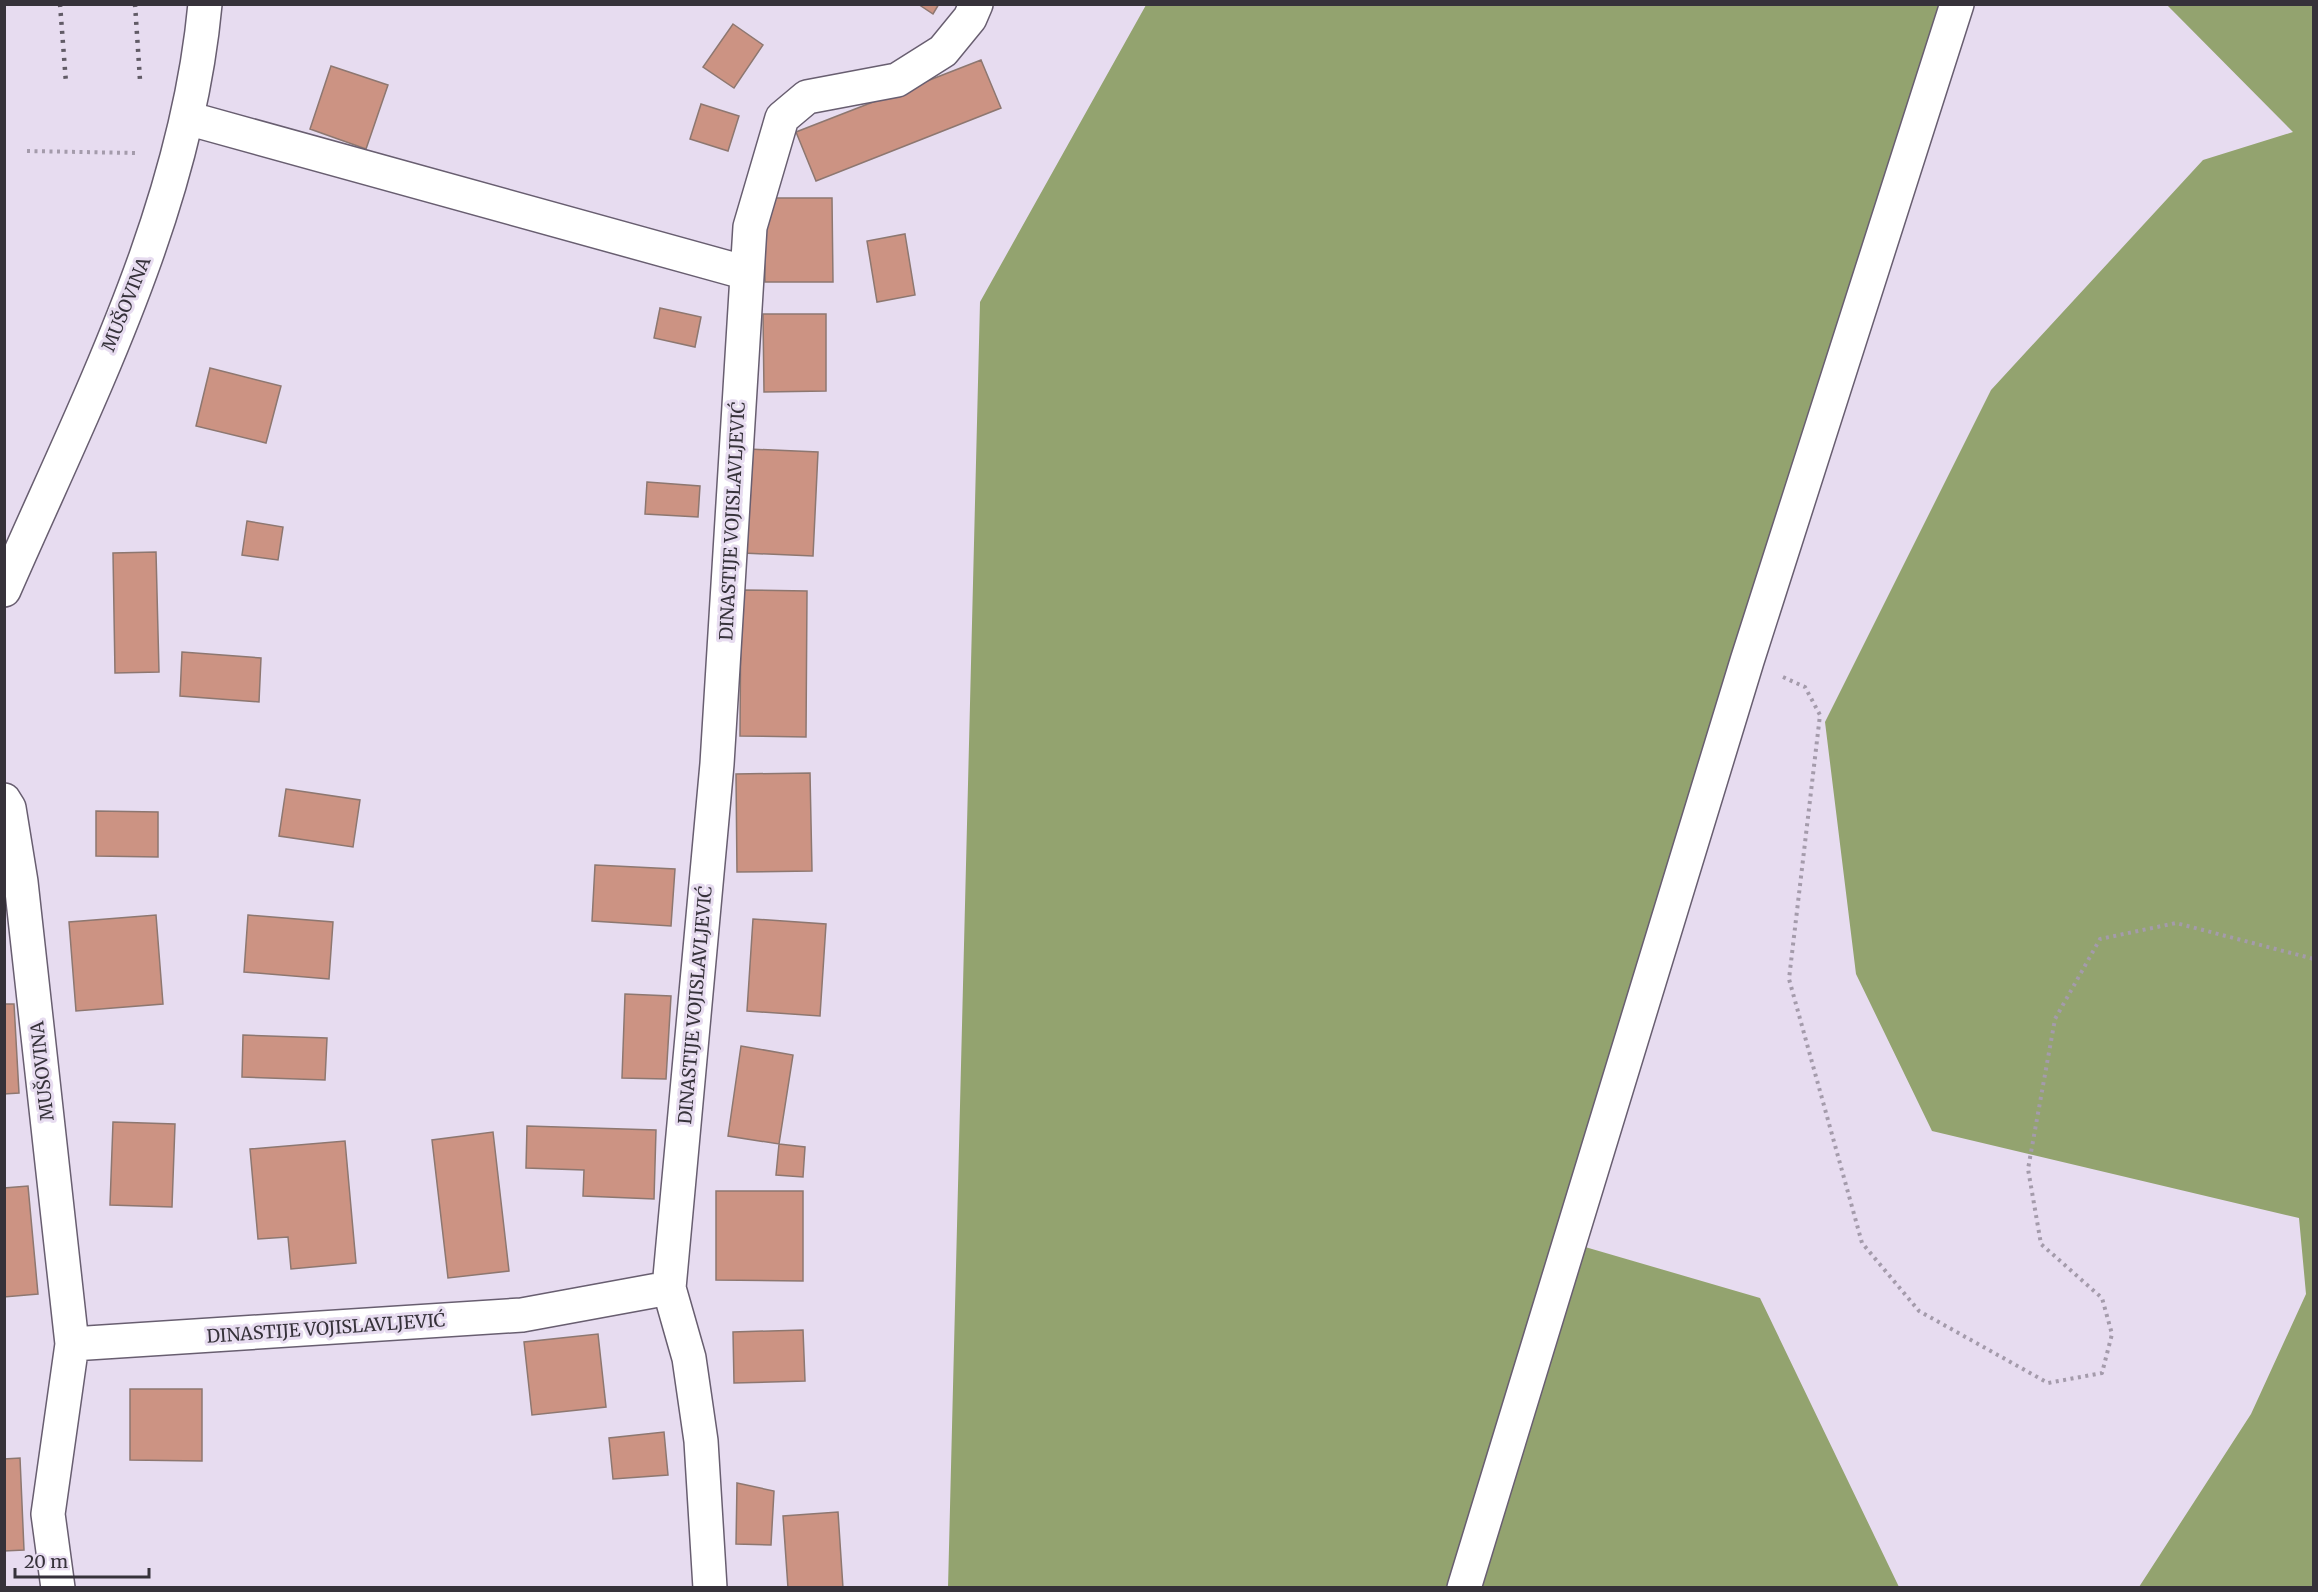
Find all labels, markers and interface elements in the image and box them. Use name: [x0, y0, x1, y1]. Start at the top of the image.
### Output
street label: MUŠOVINA: [97, 253, 155, 355]
street label: DINASTIJE VOJISLAVLJEVIĆ: [714, 401, 750, 641]
street label: DINASTIJE VOJISLAVLJEVIĆ: [673, 885, 717, 1125]
street label: MUŠOVINA: [25, 1020, 59, 1122]
street label: DINASTIJE VOJISLAVLJEVIĆ: [206, 1308, 446, 1348]
scale bar: [15, 1541, 148, 1579]
text: 20 m: [24, 1550, 68, 1573]

